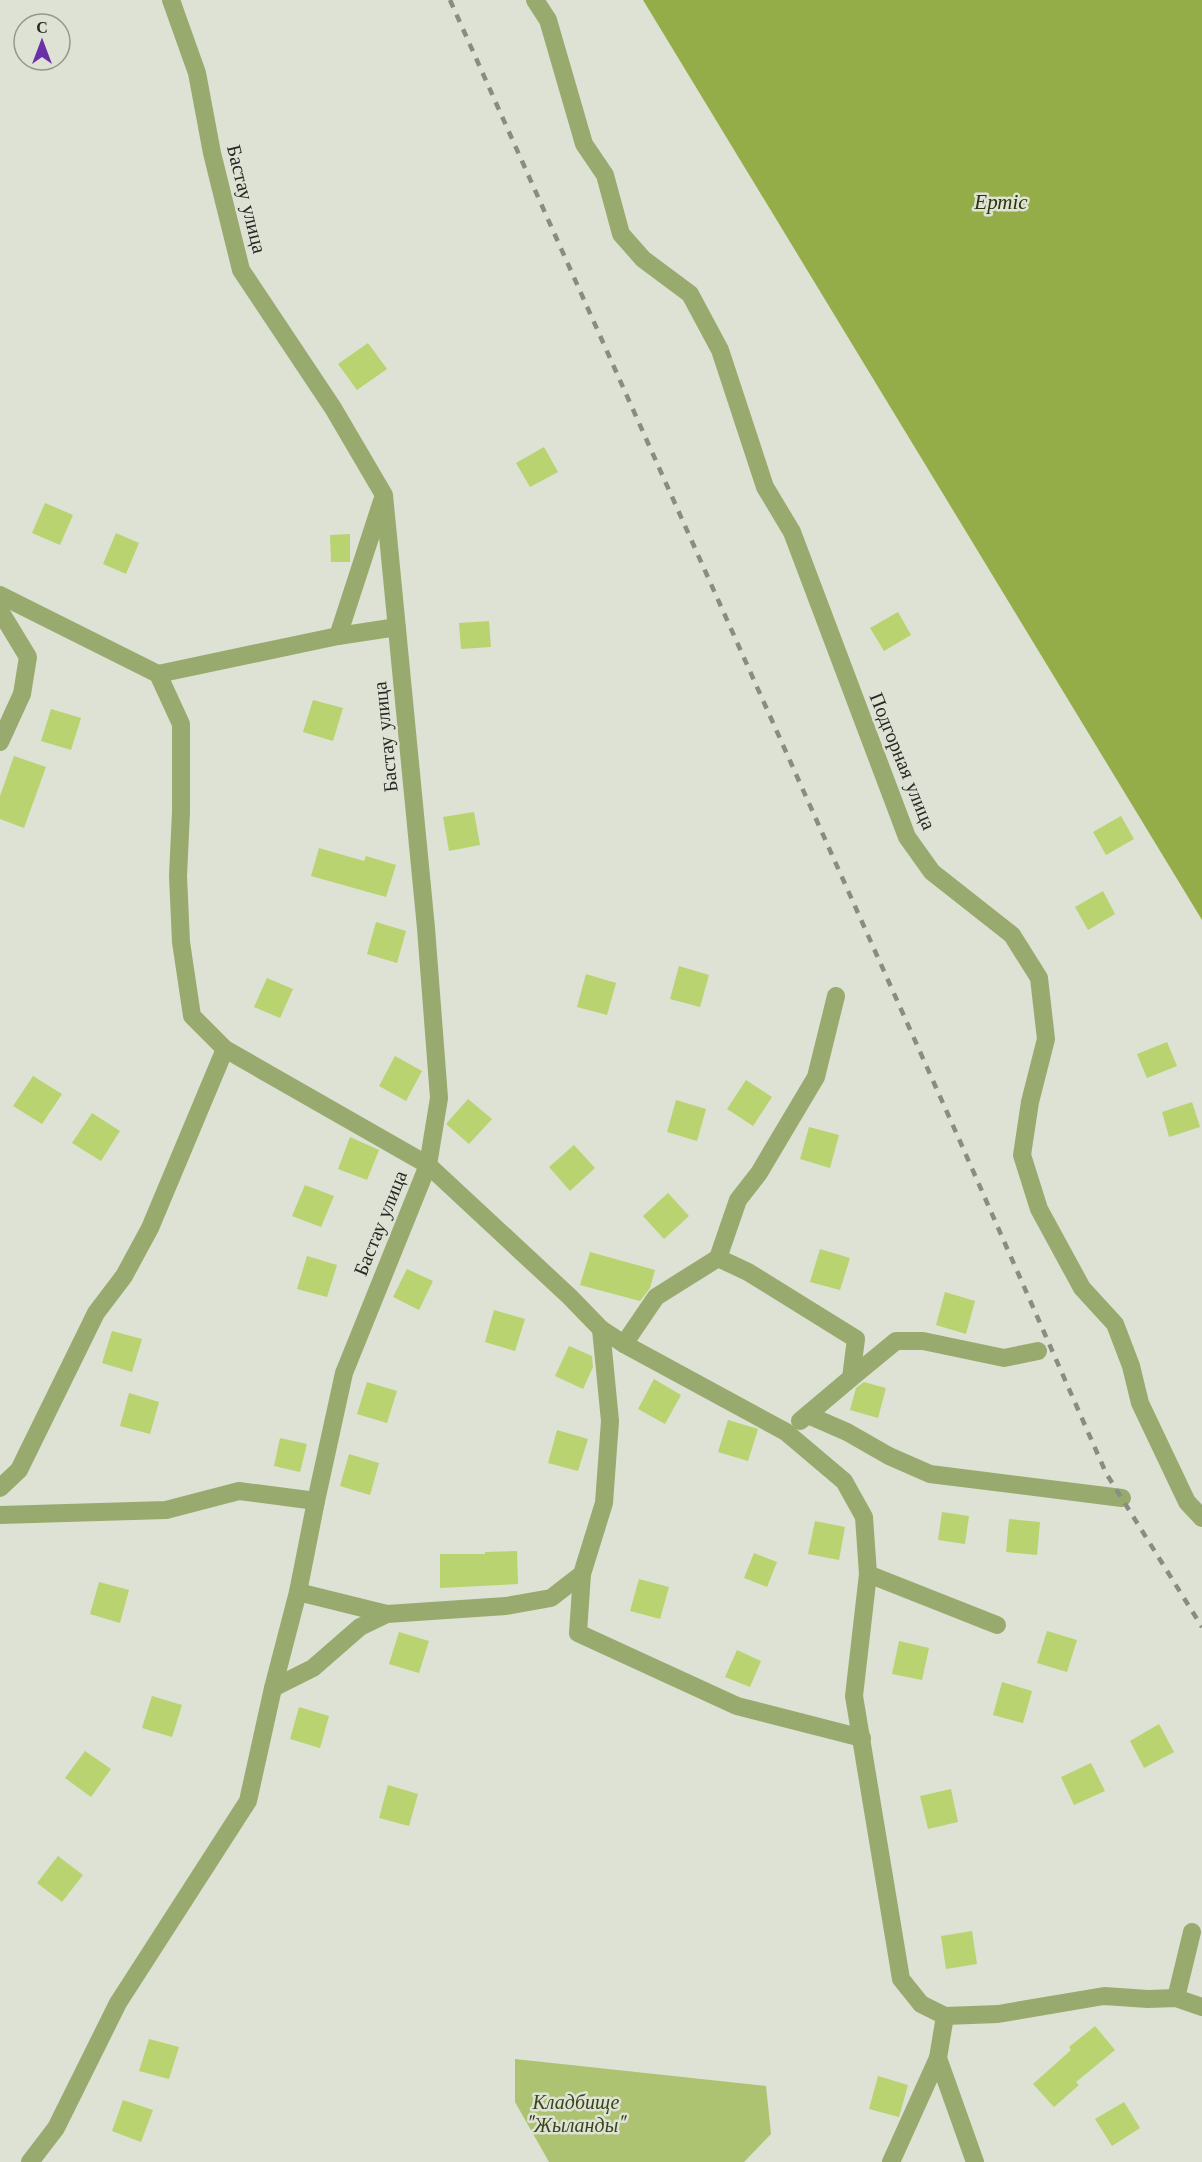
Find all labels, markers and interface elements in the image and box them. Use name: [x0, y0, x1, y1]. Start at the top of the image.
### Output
north arrow: [12, 12, 72, 72]
text: С: [36, 17, 48, 37]
street label: Бастау улица: [222, 142, 272, 256]
water label: Ертіс: [973, 189, 1028, 215]
street label: Бастау улица: [367, 680, 403, 794]
street label: Подгорная улица: [865, 689, 941, 833]
street label: Бастау улица: [348, 1167, 412, 1279]
park label: Кладбище "Жыланды": [527, 2090, 627, 2137]

